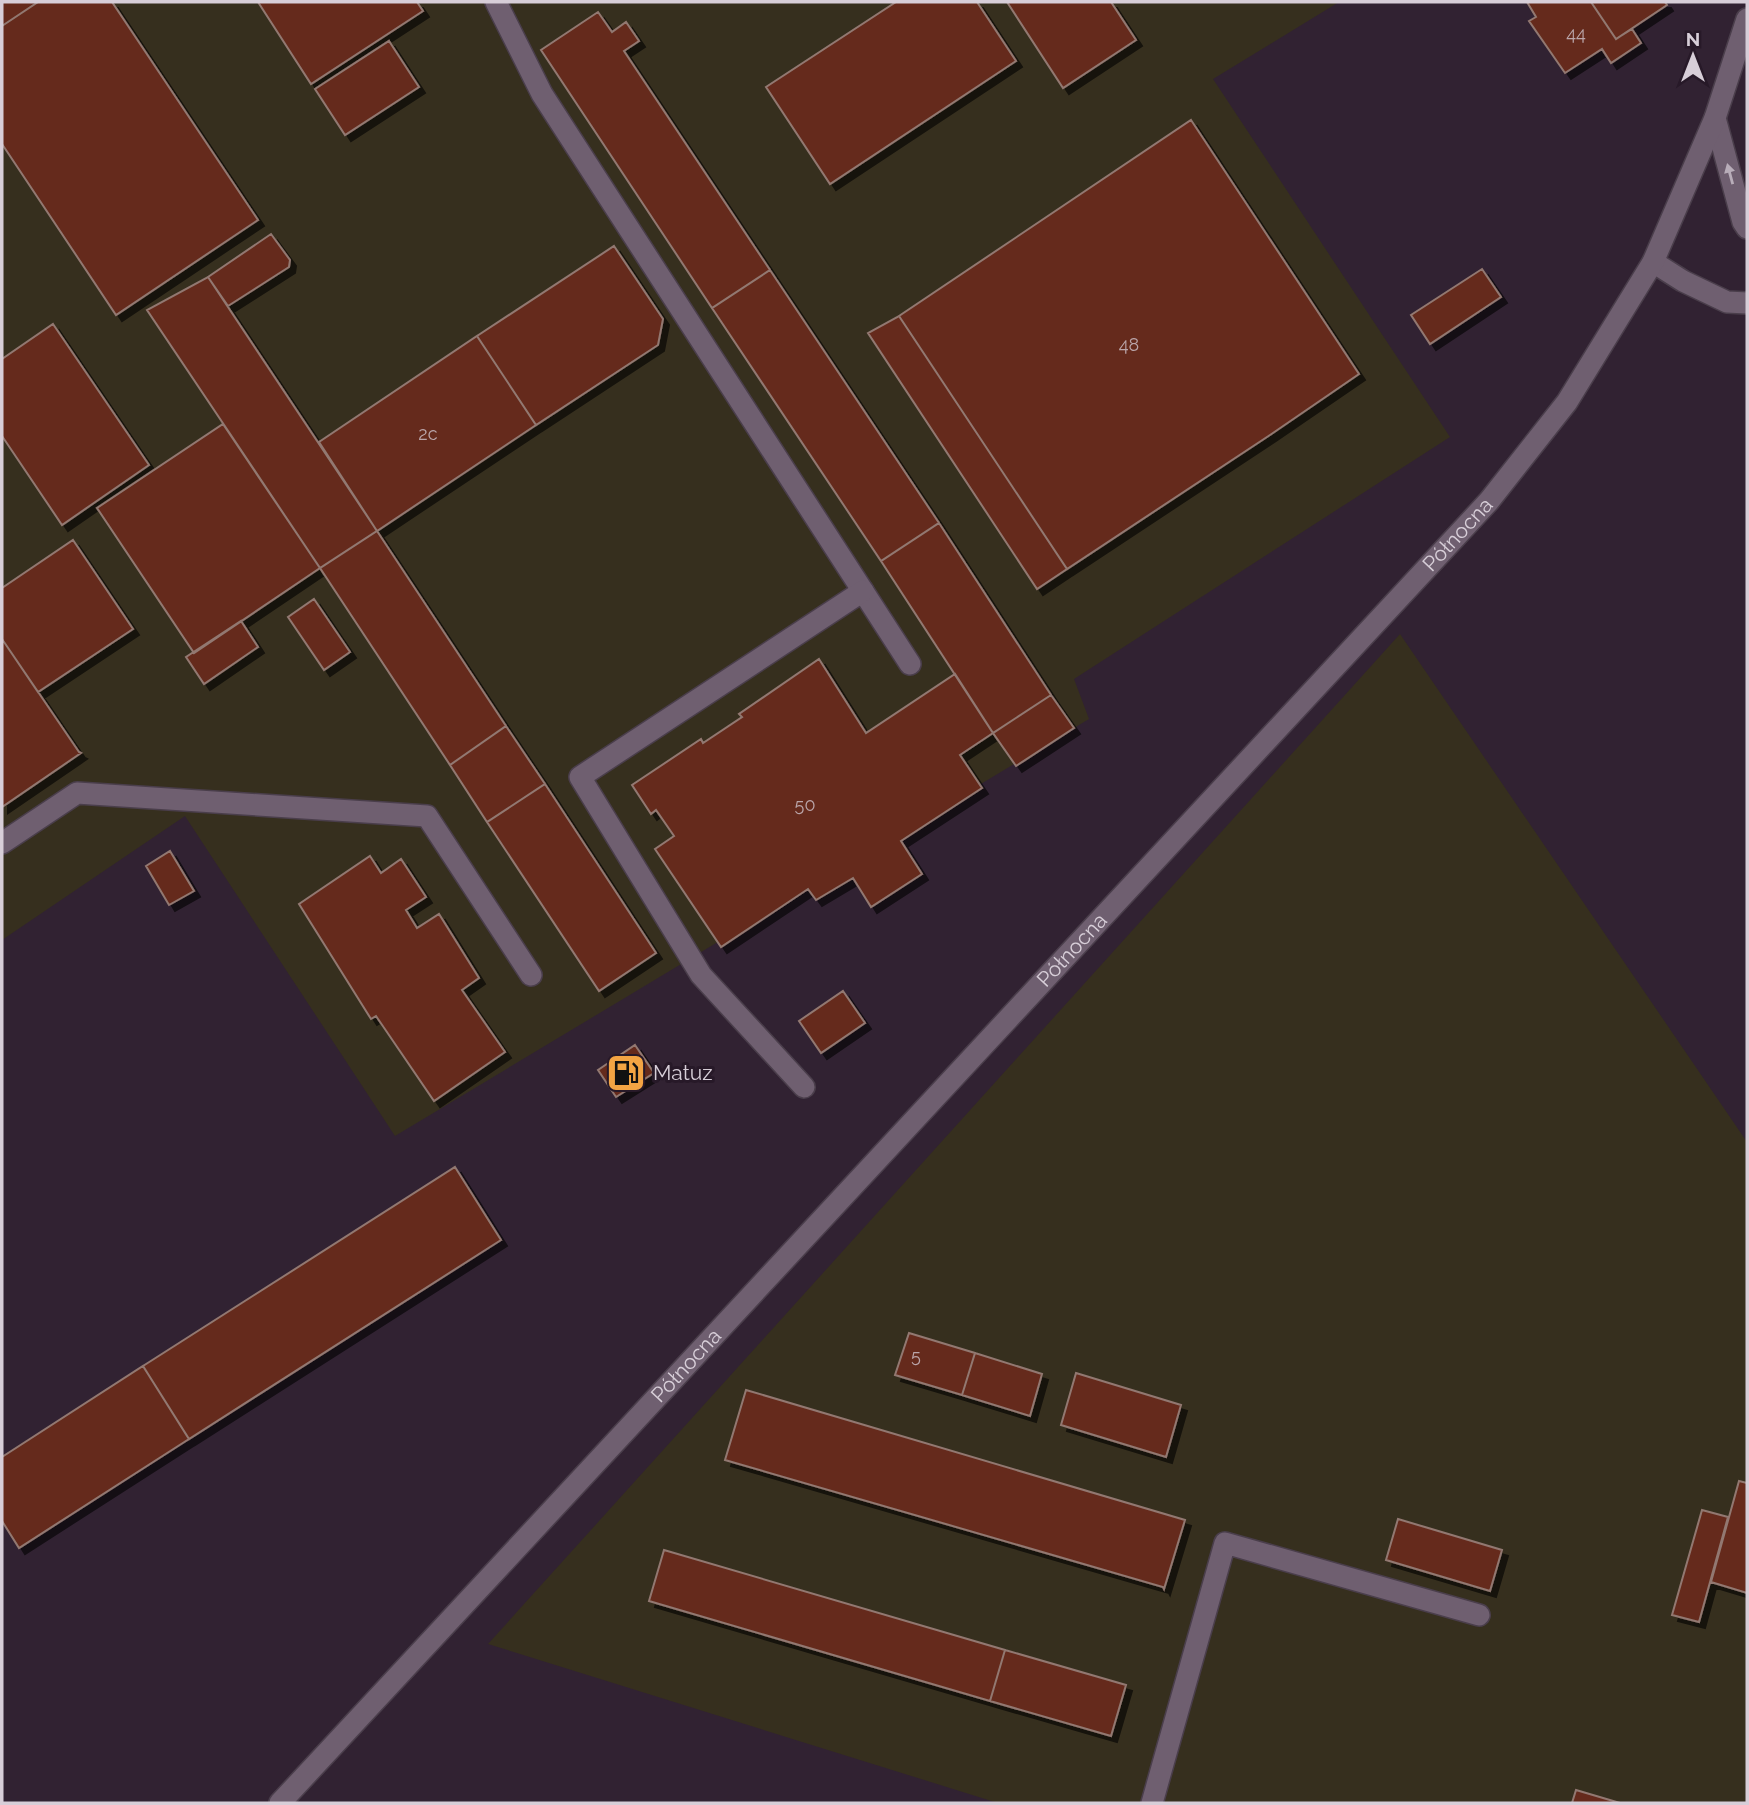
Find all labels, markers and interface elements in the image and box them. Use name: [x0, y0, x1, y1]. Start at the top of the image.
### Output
north arrow: [1658, 21, 1728, 91]
house number: 44: [1566, 23, 1586, 44]
text: N: [1686, 28, 1700, 50]
one-way arrow: [1724, 162, 1735, 184]
house number: 48: [1119, 334, 1139, 355]
house number: 2c: [418, 423, 438, 444]
street label: Północna: [1417, 492, 1498, 576]
house number: 50: [795, 794, 815, 815]
street label: Północna: [1031, 908, 1112, 992]
fuel station icon: Matuz: [605, 1052, 647, 1094]
place label: Matuz: [653, 1060, 713, 1085]
street label: Północna: [646, 1323, 726, 1407]
house number: 5: [911, 1345, 921, 1366]

